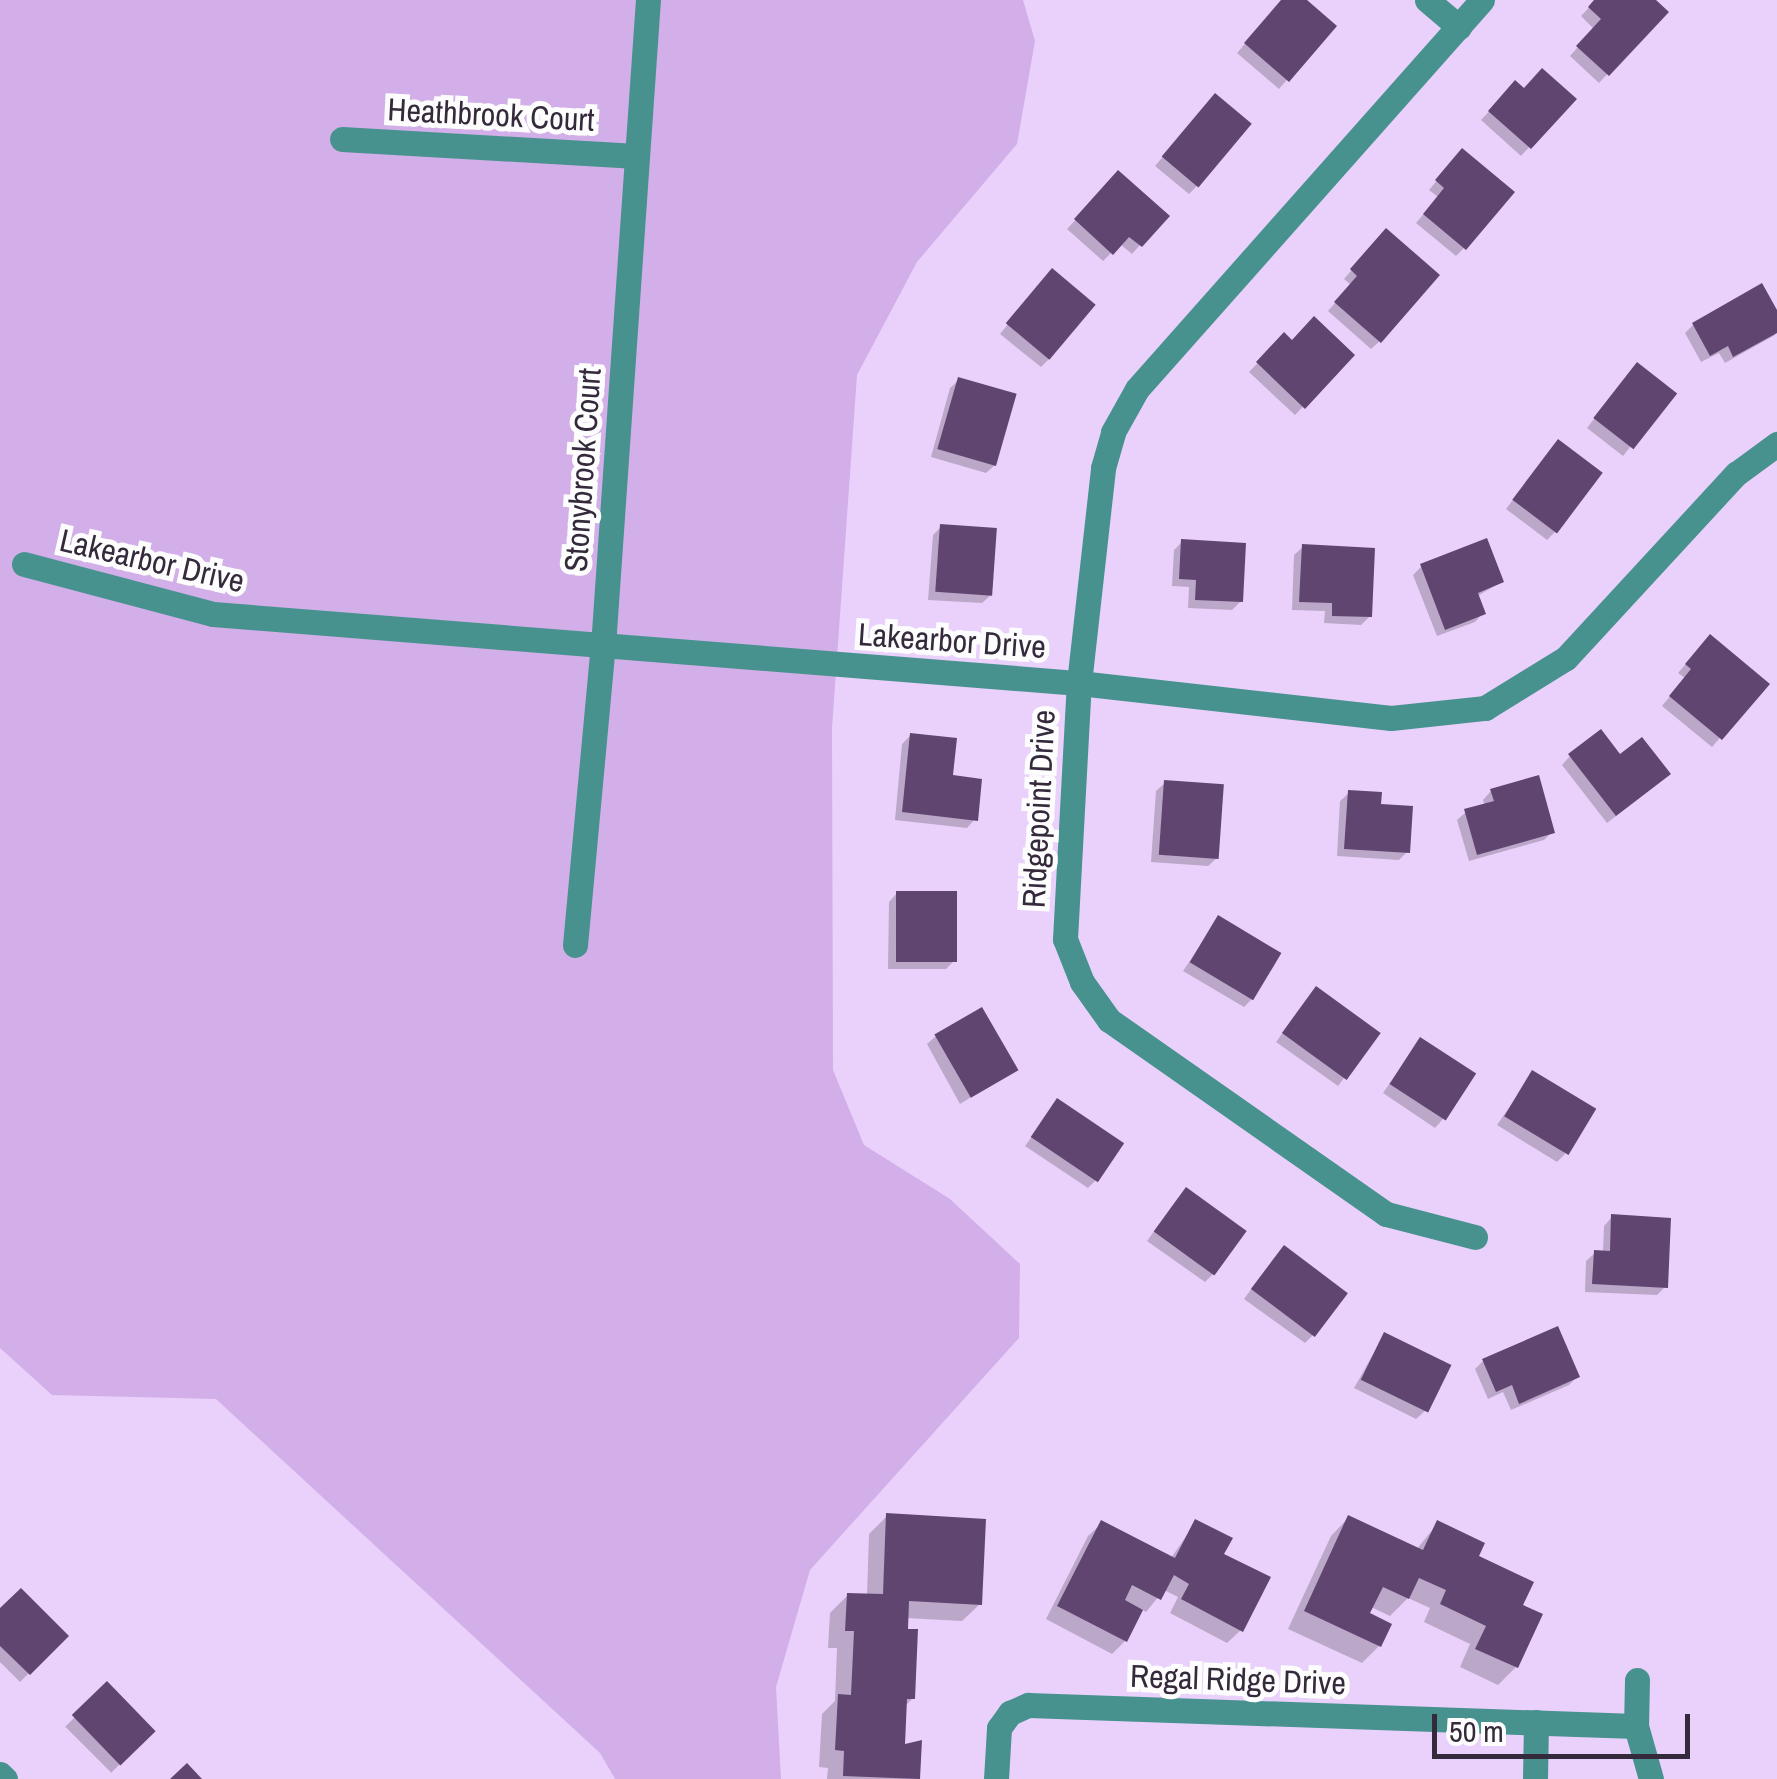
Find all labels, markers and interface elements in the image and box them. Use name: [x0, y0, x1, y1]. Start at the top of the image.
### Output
street label: Heathbrook Court: [387, 90, 595, 140]
street label: Stonybrook Court: [557, 367, 609, 573]
street label: Lakearbor Drive: [56, 521, 248, 601]
street label: Lakearbor Drive: [857, 615, 1047, 667]
street label: Ridgepoint Drive: [1015, 709, 1063, 909]
street label: Regal Ridge Drive: [1129, 1657, 1347, 1703]
scale bar: [1437, 1694, 1694, 1756]
text: 50 m: [1449, 1711, 1504, 1751]

